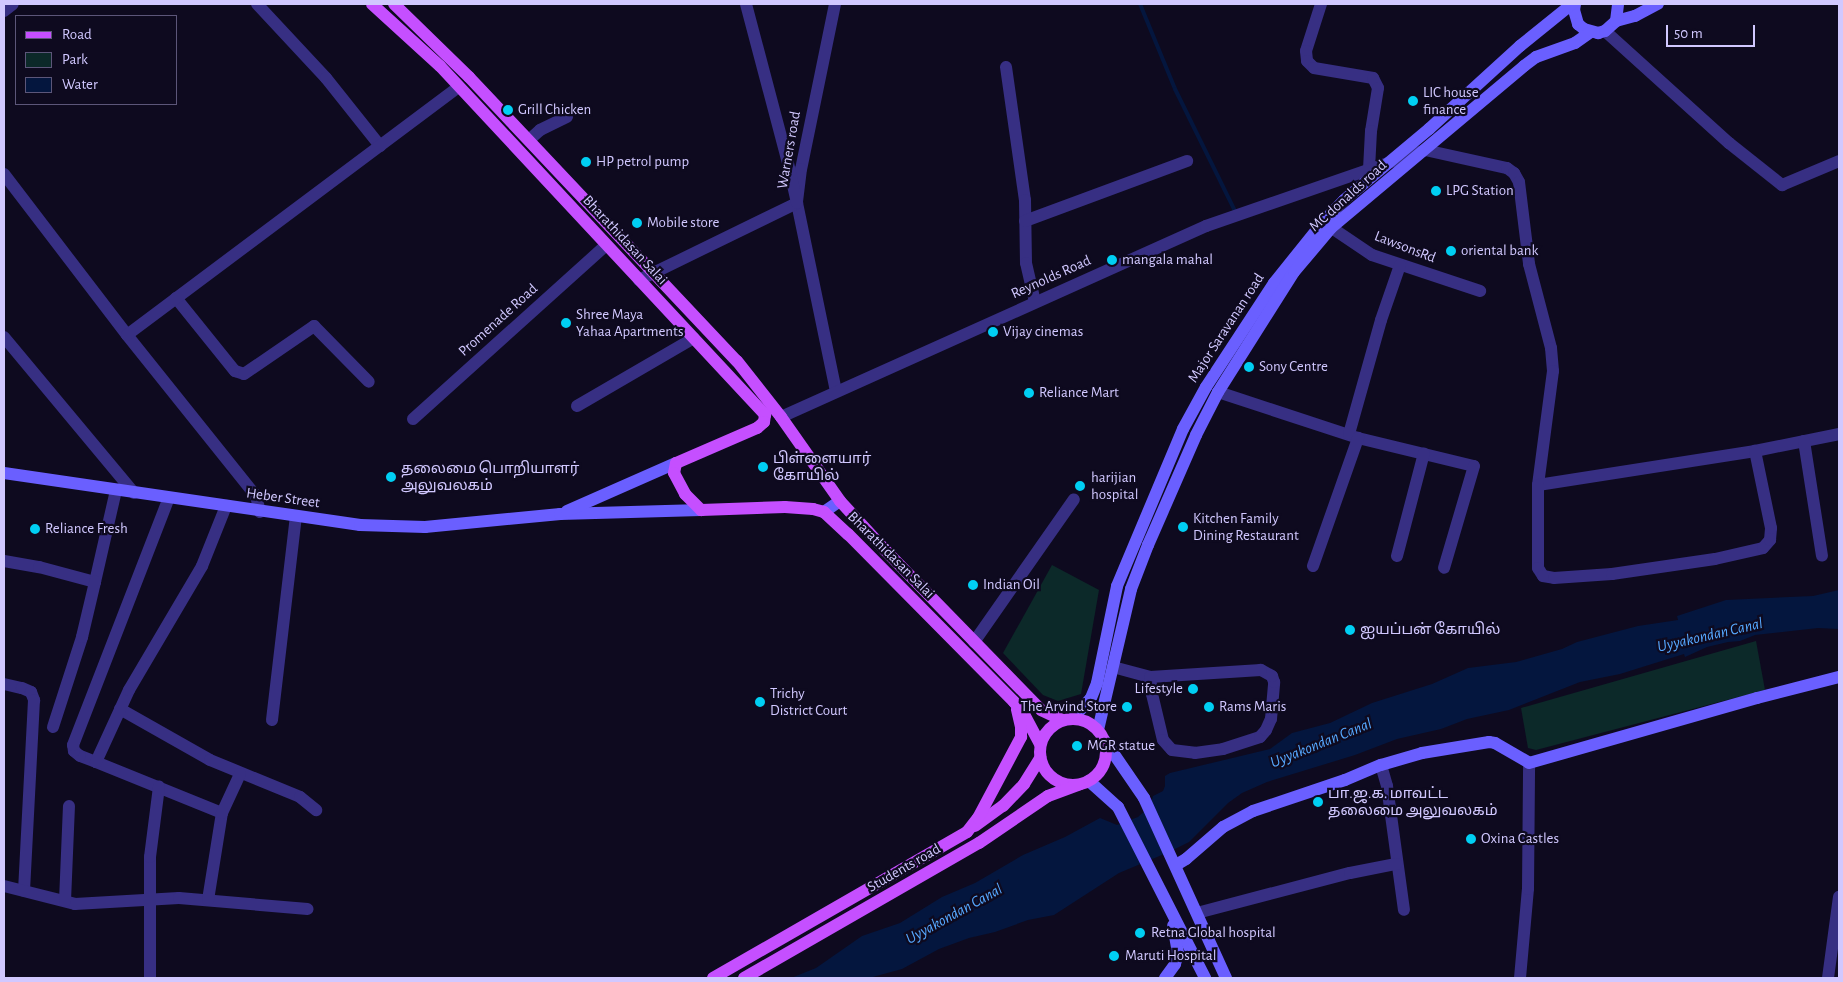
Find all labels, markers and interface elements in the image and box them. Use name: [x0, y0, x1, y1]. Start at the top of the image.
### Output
legend: [15, 15, 178, 105]
scale bar: [1668, 15, 1757, 47]
text: 50 m: [1674, 26, 1703, 41]
text: Road: [62, 27, 92, 42]
text: Park: [62, 52, 88, 67]
text: Water: [62, 77, 98, 92]
place label: LIC house finance: [1423, 83, 1479, 118]
marker: LIC house finance: [1407, 95, 1419, 107]
place label: Grill Chicken: [518, 101, 591, 119]
marker: Grill Chicken: [502, 104, 514, 116]
street label: Warners road: [773, 110, 805, 190]
place label: HP petrol pump: [596, 153, 689, 171]
marker: HP petrol pump: [580, 156, 592, 168]
street label: MC donalds road: [1306, 156, 1390, 236]
place label: LPG Station: [1446, 182, 1514, 200]
marker: LPG Station: [1430, 185, 1442, 197]
street label: Bharathidasan Salai: [579, 192, 671, 288]
place label: Mobile store: [647, 214, 719, 232]
marker: Mobile store: [631, 217, 643, 229]
street label: LawsonsRd: [1372, 227, 1438, 267]
place label: oriental bank: [1461, 242, 1538, 260]
marker: oriental bank: [1445, 245, 1457, 257]
street label: Reynolds Road: [1008, 251, 1094, 303]
place label: mangala mahal: [1122, 251, 1213, 269]
marker: mangala mahal: [1106, 254, 1118, 266]
street label: Major Saravanan road: [1184, 270, 1268, 386]
street label: Promenade Road: [455, 280, 541, 360]
place label: Shree Maya Yahaa Apartments: [576, 305, 683, 340]
marker: Shree Maya Yahaa Apartments: [560, 317, 572, 329]
place label: Vijay cinemas: [1003, 323, 1083, 341]
marker: Vijay cinemas: [987, 326, 999, 338]
place label: Sony Centre: [1259, 358, 1328, 376]
marker: Sony Centre: [1243, 361, 1255, 373]
place label: Reliance Mart: [1039, 384, 1119, 402]
marker: Reliance Mart: [1023, 387, 1035, 399]
place label: பிள்ளையார் கோயில்: [773, 449, 871, 484]
place label: தலைமை பொறியாளர் அலுவலகம்: [401, 459, 579, 494]
marker: பிள்ளையார் கோயில்: [757, 461, 769, 473]
place label: harijian hospital: [1091, 468, 1138, 503]
marker: தலைமை பொறியாளர் அலுவலகம்: [385, 471, 397, 483]
marker: harijian hospital: [1073, 479, 1087, 493]
street label: Heber Street: [245, 484, 321, 512]
street label: Bharathidasan Salai: [844, 508, 938, 602]
place label: Kitchen Family Dining Restaurant: [1193, 509, 1299, 544]
place label: Reliance Fresh: [45, 520, 128, 538]
marker: Kitchen Family Dining Restaurant: [1177, 521, 1189, 533]
marker: Reliance Fresh: [29, 523, 41, 535]
place label: Indian Oil: [983, 576, 1040, 594]
marker: Indian Oil: [967, 579, 979, 591]
water label: Uyyakondan Canal: [1655, 614, 1765, 656]
place label: ஐயப்பன் கோயில்: [1360, 621, 1500, 639]
marker: ஐயப்பன் கோயில்: [1344, 624, 1356, 636]
place label: Lifestyle: [1135, 680, 1183, 698]
marker: Lifestyle: [1187, 683, 1199, 695]
place label: Trichy District Court: [770, 684, 847, 719]
marker: Trichy District Court: [754, 696, 766, 708]
place label: The Arvind Store: [1020, 698, 1117, 716]
place label: Rams Maris: [1219, 698, 1286, 716]
marker: The Arvind Store: [1121, 701, 1133, 713]
marker: Rams Maris: [1203, 701, 1215, 713]
water label: Uyyakondan Canal: [1267, 714, 1375, 772]
place label: MGR statue: [1087, 737, 1155, 755]
marker: MGR statue: [1071, 740, 1083, 752]
place label: பா.ஜ.க. மாவட்ட தலைமை அலுவலகம்: [1328, 784, 1498, 819]
marker: பா.ஜ.க. மாவட்ட தலைமை அலுவலகம்: [1312, 796, 1324, 808]
place label: Oxina Castles: [1481, 830, 1559, 848]
marker: Oxina Castles: [1465, 833, 1477, 845]
street label: Students road: [864, 840, 944, 896]
water label: Uyyakondan Canal: [902, 879, 1006, 949]
place label: Retna Global hospital: [1151, 924, 1276, 942]
marker: Retna Global hospital: [1133, 926, 1147, 940]
place label: Maruti Hospital: [1125, 947, 1216, 965]
marker: Maruti Hospital: [1107, 949, 1121, 963]

